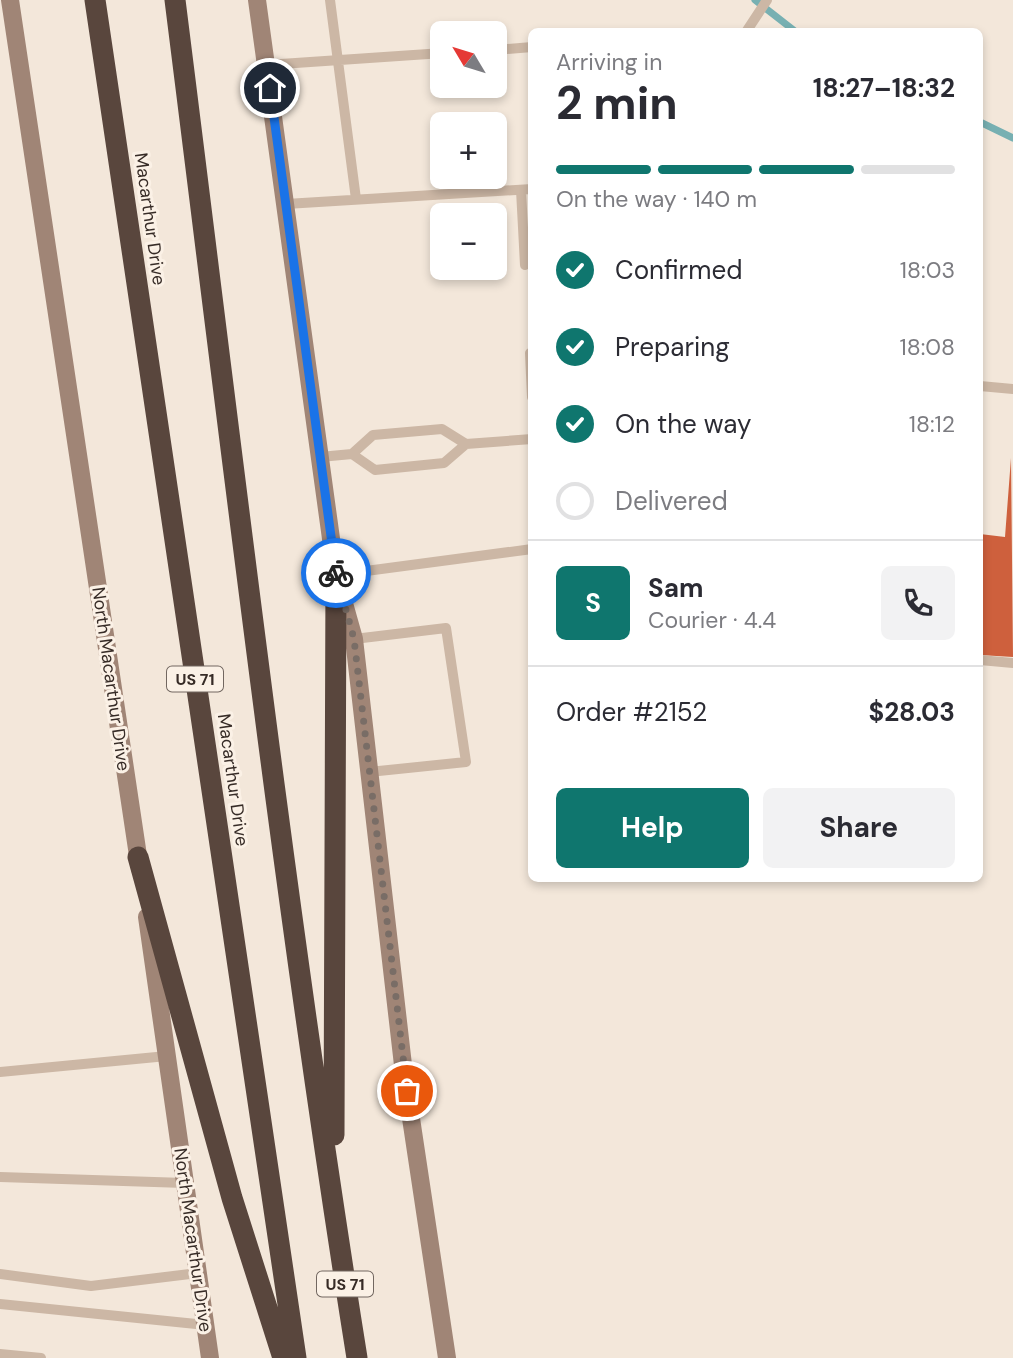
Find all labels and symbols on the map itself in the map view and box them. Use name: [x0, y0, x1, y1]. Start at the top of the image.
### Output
north arrow: [430, 21, 508, 98]
pin: [240, 58, 300, 118]
street label: Macarthur Drive: [129, 151, 171, 287]
courier: [301, 538, 371, 608]
street label: North Macarthur Drive: [86, 586, 136, 772]
road number: US 71: [167, 666, 223, 692]
street label: Macarthur Drive: [212, 712, 254, 848]
pin: [377, 1061, 437, 1121]
street label: North Macarthur Drive: [168, 1147, 218, 1333]
road number: US 71: [317, 1272, 373, 1296]

